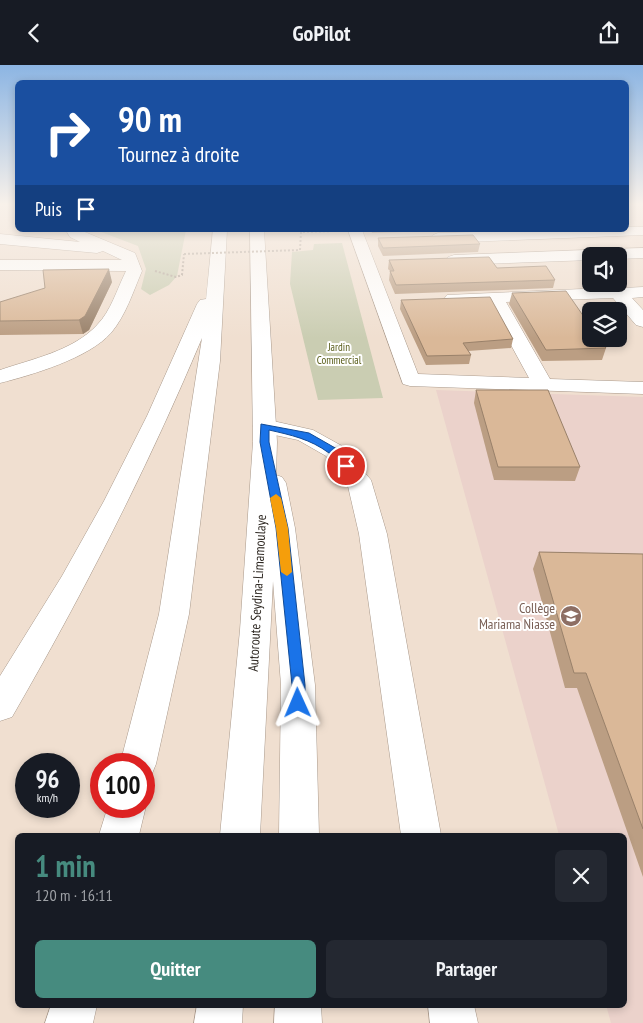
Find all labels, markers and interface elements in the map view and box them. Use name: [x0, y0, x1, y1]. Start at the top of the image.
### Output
icon: back: [20, 19, 48, 47]
text: GoPilot: [293, 19, 350, 47]
icon: share: [595, 19, 623, 47]
text: 90 m: [118, 96, 182, 142]
icon: right: [35, 100, 100, 165]
text: Tournez à droite: [118, 140, 240, 168]
icon: arrive: [72, 195, 100, 223]
text: Puis: [35, 197, 62, 221]
map controls: [582, 247, 627, 347]
button: sound: [582, 247, 627, 292]
button: layers: [582, 302, 627, 347]
park label: Jardin Commercial: [317, 340, 362, 367]
pin: [325, 445, 367, 487]
icon: arrive: [332, 452, 360, 480]
street label: Autoroute Seydina-Limamoulaye: [244, 514, 270, 672]
place label: Collège Mariama Niasse: [479, 599, 555, 633]
school or university icon: Collège Mariama Niasse: [559, 604, 583, 628]
position arrow: [271, 676, 323, 728]
speed limit sign: 100: [90, 753, 155, 818]
text: 96: [36, 763, 59, 795]
text: km/h: [37, 790, 58, 805]
text: 1 min: [35, 846, 96, 885]
button: close: [555, 850, 607, 902]
text: 120 m · 16:11: [35, 885, 113, 905]
button: Quitter: [35, 940, 316, 998]
button: Partager: [326, 940, 607, 998]

